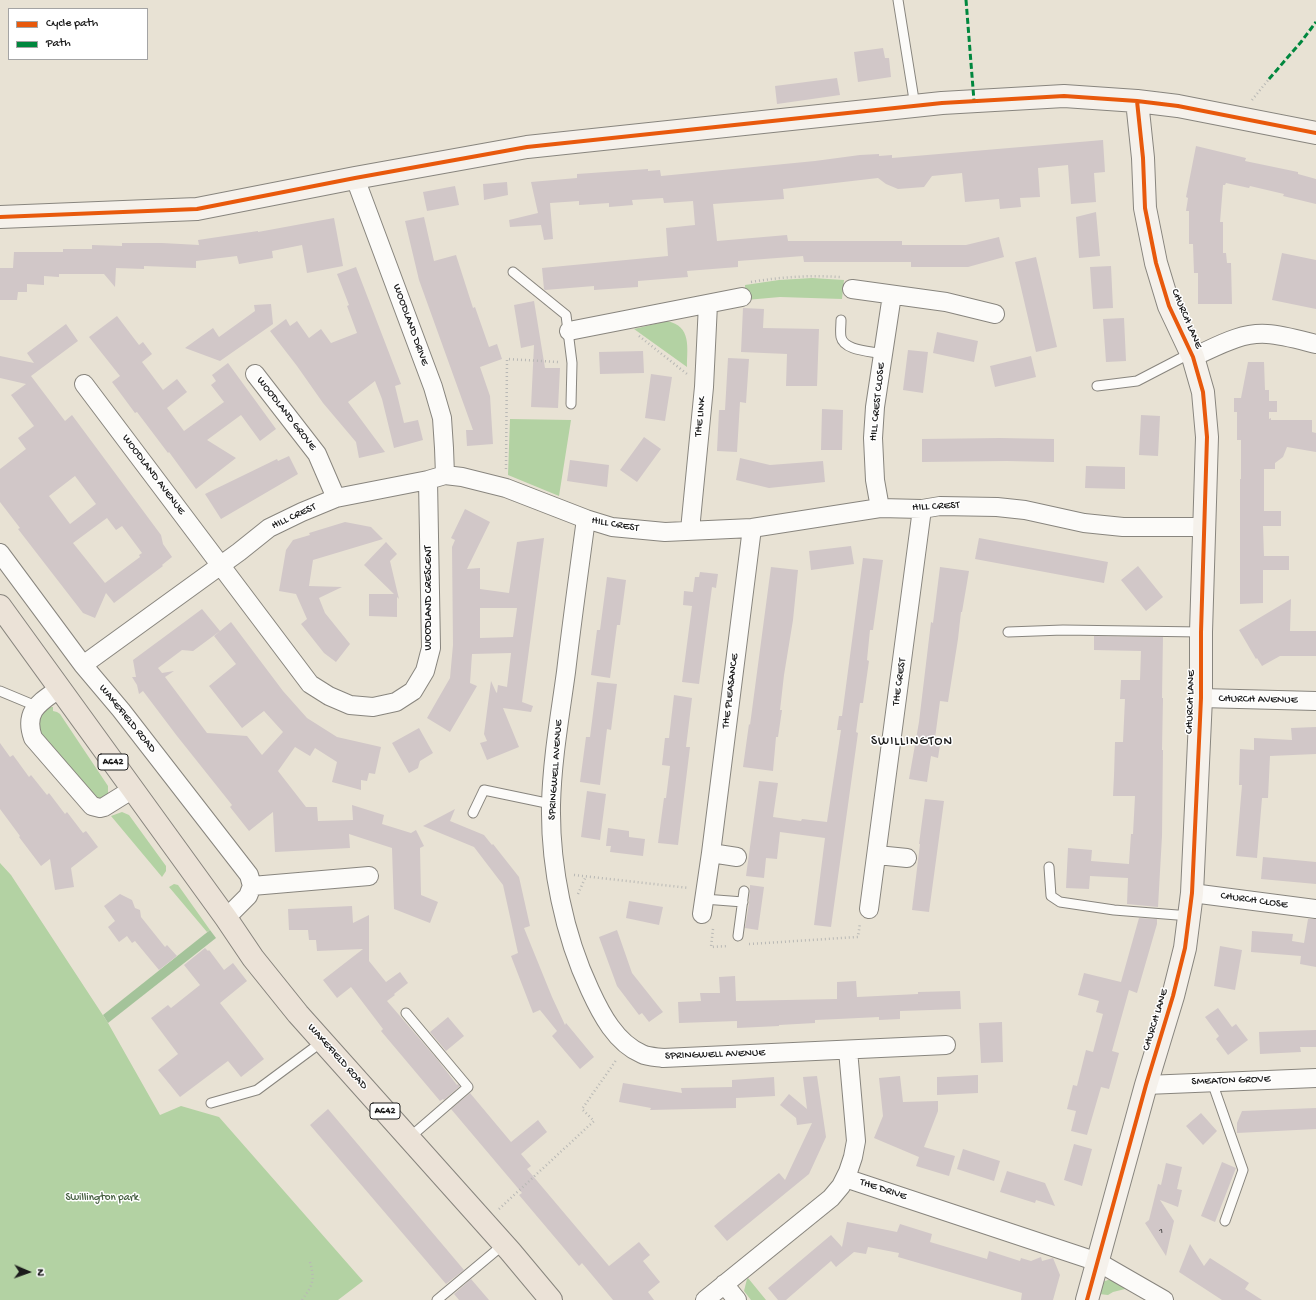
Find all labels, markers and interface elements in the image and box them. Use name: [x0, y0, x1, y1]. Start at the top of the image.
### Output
legend: [8, 8, 148, 60]
text: Cycle path: [46, 17, 98, 31]
text: Path: [46, 37, 71, 51]
street label: WOODLAND DRIVE: [389, 282, 431, 368]
street label: CHURCH LANE: [1167, 287, 1205, 351]
street label: HILL CREST CLOSE: [867, 362, 889, 442]
street label: WOODLAND GROVE: [253, 375, 319, 453]
street label: THE LINK: [692, 396, 710, 438]
street label: WOODLAND AVENUE: [119, 432, 187, 518]
street label: HILL CREST: [912, 499, 960, 515]
street label: HILL CREST: [270, 501, 318, 533]
street label: HILL CREST: [590, 514, 640, 536]
street label: WOODLAND CRESCENT: [422, 545, 436, 651]
street label: THE PLEASANCE: [720, 653, 742, 729]
street label: THE CREST: [890, 657, 910, 707]
street label: CHURCH LANE: [1183, 670, 1199, 734]
street label: WAKEFIELD ROAD: [96, 682, 158, 756]
street label: CHURCH AVENUE: [1218, 693, 1298, 707]
street label: SPRINGWELL AVENUE: [546, 719, 566, 821]
district label: SWILLINGTON: [871, 734, 953, 750]
road number: A642: [98, 754, 128, 770]
street label: CHURCH CLOSE: [1220, 890, 1288, 912]
street label: CHURCH LANE: [1140, 988, 1172, 1052]
street label: WAKEFIELD ROAD: [304, 1021, 370, 1093]
street label: SPRINGWELL AVENUE: [665, 1047, 765, 1063]
street label: SMEATON GROVE: [1191, 1073, 1271, 1089]
road number: A642: [370, 1103, 400, 1119]
street label: THE DRIVE: [858, 1176, 908, 1204]
park label: Swillington park: [65, 1191, 139, 1205]
house number: 1: [1159, 1227, 1163, 1237]
north arrow: [8, 1252, 48, 1292]
text: N: [34, 1269, 46, 1276]

